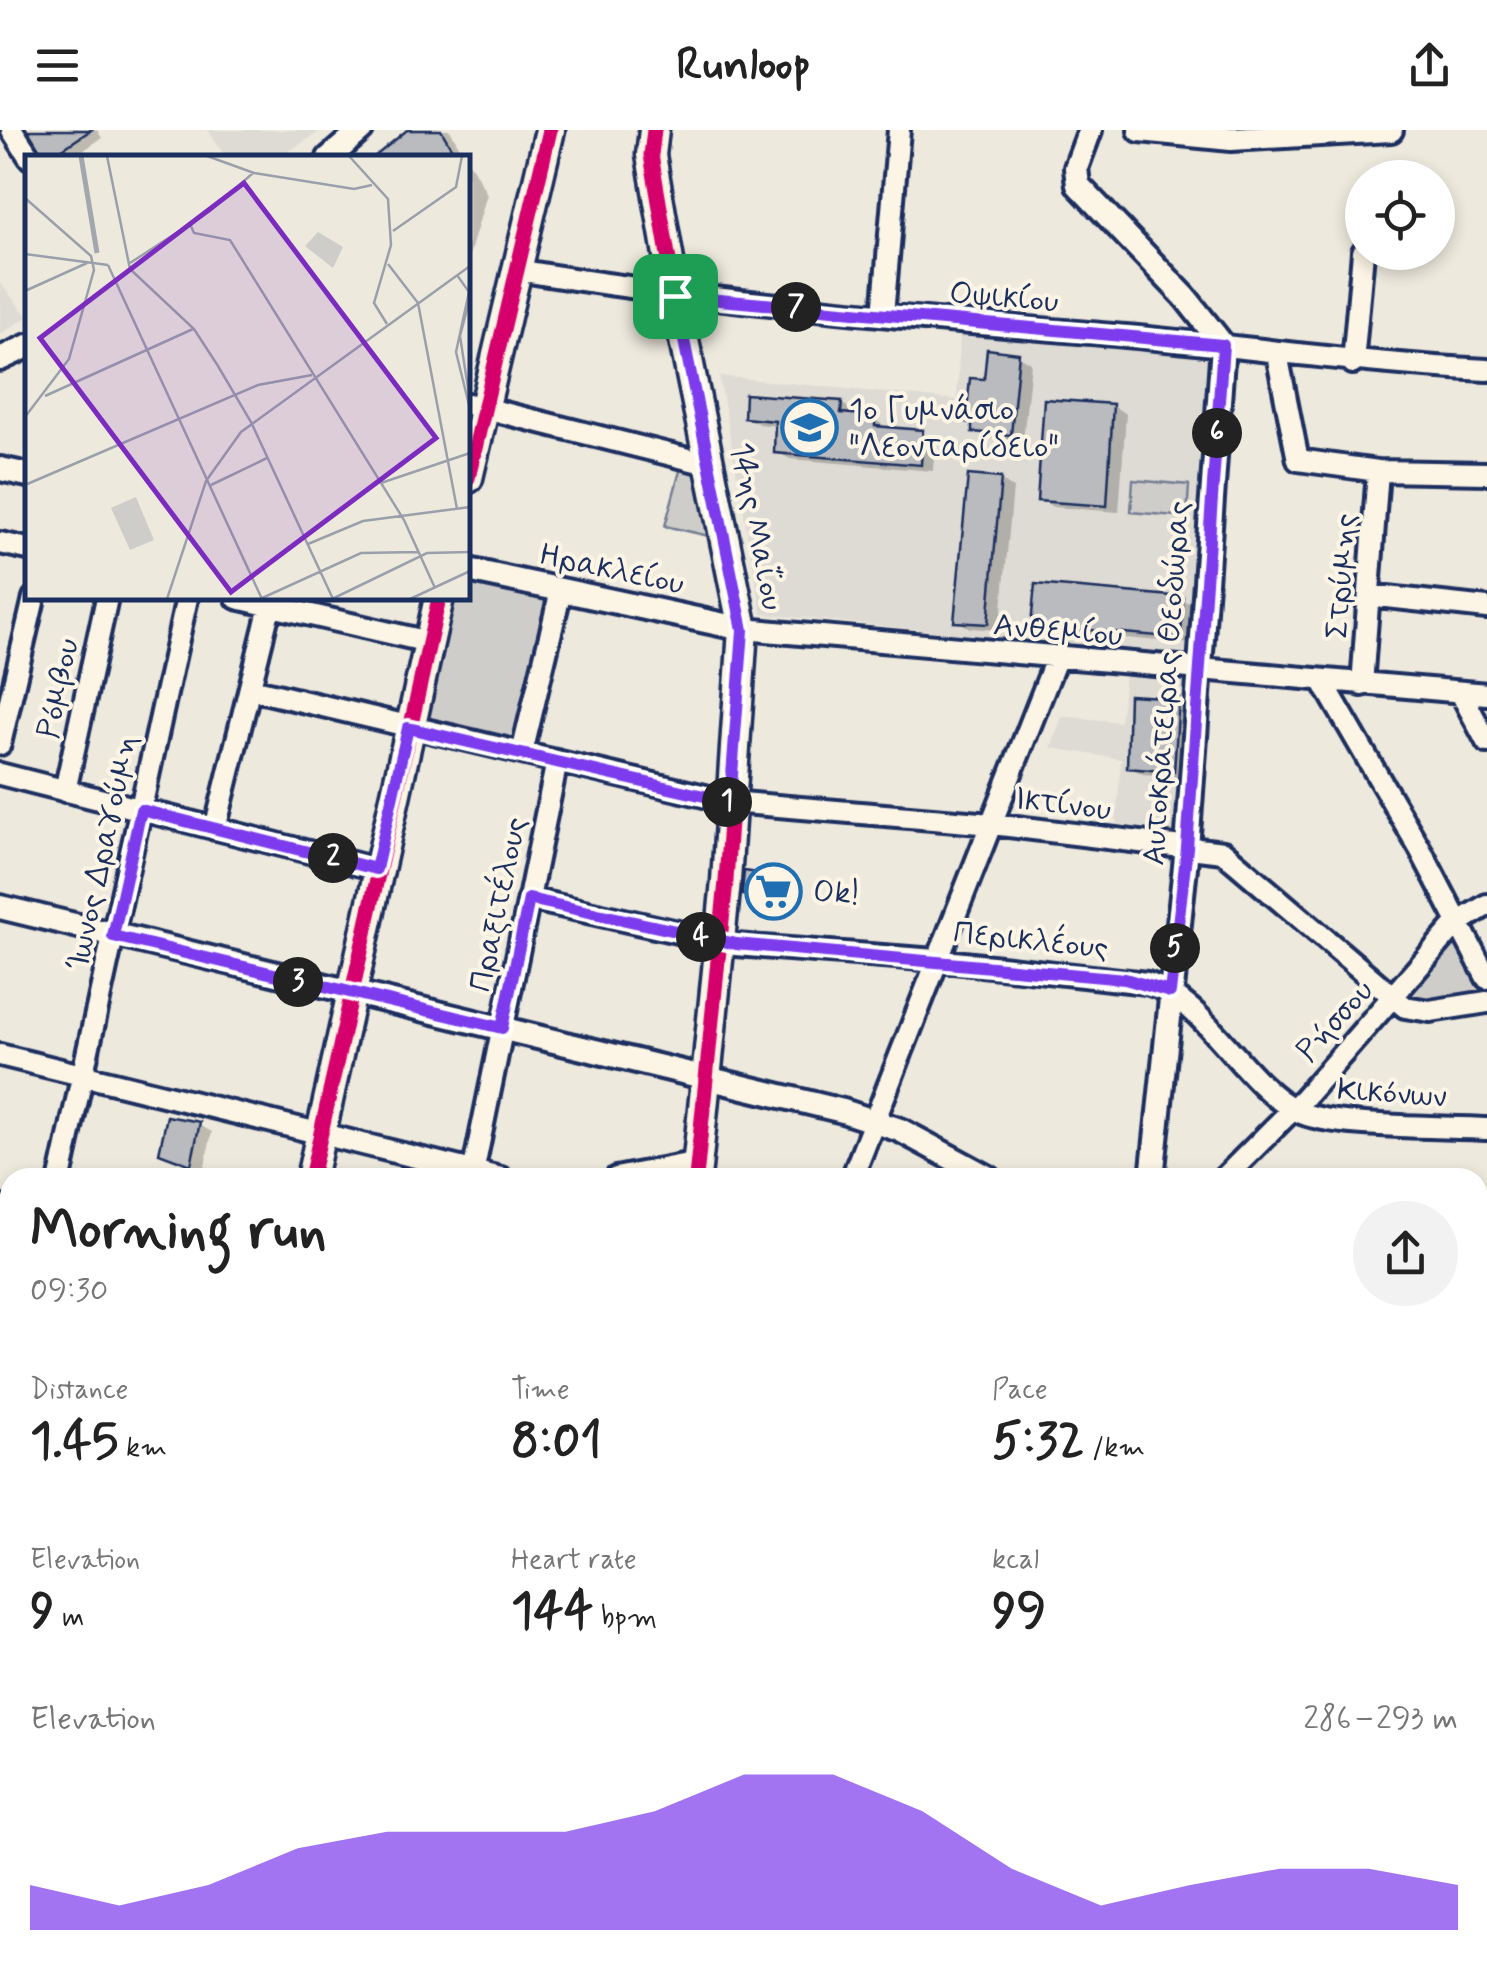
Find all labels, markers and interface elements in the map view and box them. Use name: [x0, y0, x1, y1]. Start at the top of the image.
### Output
text: Runloop: [676, 36, 811, 95]
icon: menu: [30, 38, 85, 93]
icon: share: [1402, 38, 1457, 93]
inset map: [25, 155, 470, 600]
map controls: [1345, 160, 1455, 270]
button: locate: [1345, 160, 1455, 270]
pin: [633, 254, 718, 339]
icon: arrive: [648, 269, 703, 324]
street label: Οψικίου: [947, 272, 1060, 324]
pin: 7: [771, 282, 821, 332]
text: 7: [788, 288, 805, 325]
place label: 1ο Γυμνάσιο "Λεονταρίδειο": [849, 390, 1059, 469]
school or university icon: 1ο Γυμνάσιο "Λεονταρίδειο": [780, 397, 840, 457]
pin: 6: [1192, 408, 1242, 458]
text: 6: [1210, 414, 1224, 451]
street label: 14ης Μαΐου: [719, 439, 793, 614]
street label: Αυτοκράτειρας Θεοδώρας: [1133, 499, 1201, 867]
street label: Στρύμης: [1317, 512, 1367, 640]
street label: Ηρακλείου: [535, 534, 688, 606]
street label: Ανθεμίου: [991, 604, 1124, 658]
street label: Ρόμβου: [28, 635, 90, 742]
street label: Ίωνος Δραγούμη: [58, 731, 148, 974]
pin: 1: [702, 777, 752, 827]
street label: Ικτίνου: [1012, 778, 1114, 832]
text: 1: [721, 783, 733, 820]
street label: Πραξιτέλους: [459, 813, 538, 996]
pin: 2: [308, 833, 358, 883]
text: 2: [326, 839, 340, 876]
supermarket icon: Ok!: [744, 861, 804, 921]
place label: Ok!: [813, 872, 860, 914]
street label: Περικλέους: [951, 911, 1110, 970]
pin: 4: [676, 912, 726, 962]
text: 4: [693, 918, 709, 955]
pin: 5: [1150, 923, 1200, 973]
text: 5: [1167, 929, 1183, 966]
pin: 3: [273, 957, 323, 1007]
text: 3: [292, 963, 304, 1000]
street label: Ρήσσου: [1287, 971, 1383, 1071]
street label: Κικόνων: [1336, 1069, 1448, 1119]
text: Morning run: [30, 1196, 327, 1268]
button: share: [1353, 1201, 1458, 1306]
text: 09:30: [30, 1270, 108, 1312]
text: Distance: [30, 1372, 128, 1409]
text: Time: [511, 1372, 570, 1409]
text: Pace: [992, 1372, 1048, 1409]
text: 1.45: [30, 1409, 119, 1475]
text: 8:01: [511, 1409, 602, 1475]
text: 5:32: [992, 1409, 1084, 1475]
text: km: [119, 1430, 167, 1467]
text: /km: [1084, 1430, 1145, 1467]
text: Elevation: [30, 1542, 140, 1579]
text: Heart rate: [511, 1542, 637, 1579]
text: kcal: [992, 1542, 1039, 1579]
text: 9: [30, 1579, 55, 1645]
text: 144: [511, 1579, 593, 1645]
text: 99: [992, 1579, 1046, 1645]
text: m: [55, 1600, 84, 1637]
text: bpm: [593, 1600, 657, 1637]
text: Elevation: [30, 1698, 156, 1740]
text: 286–293 m: [1303, 1698, 1458, 1740]

